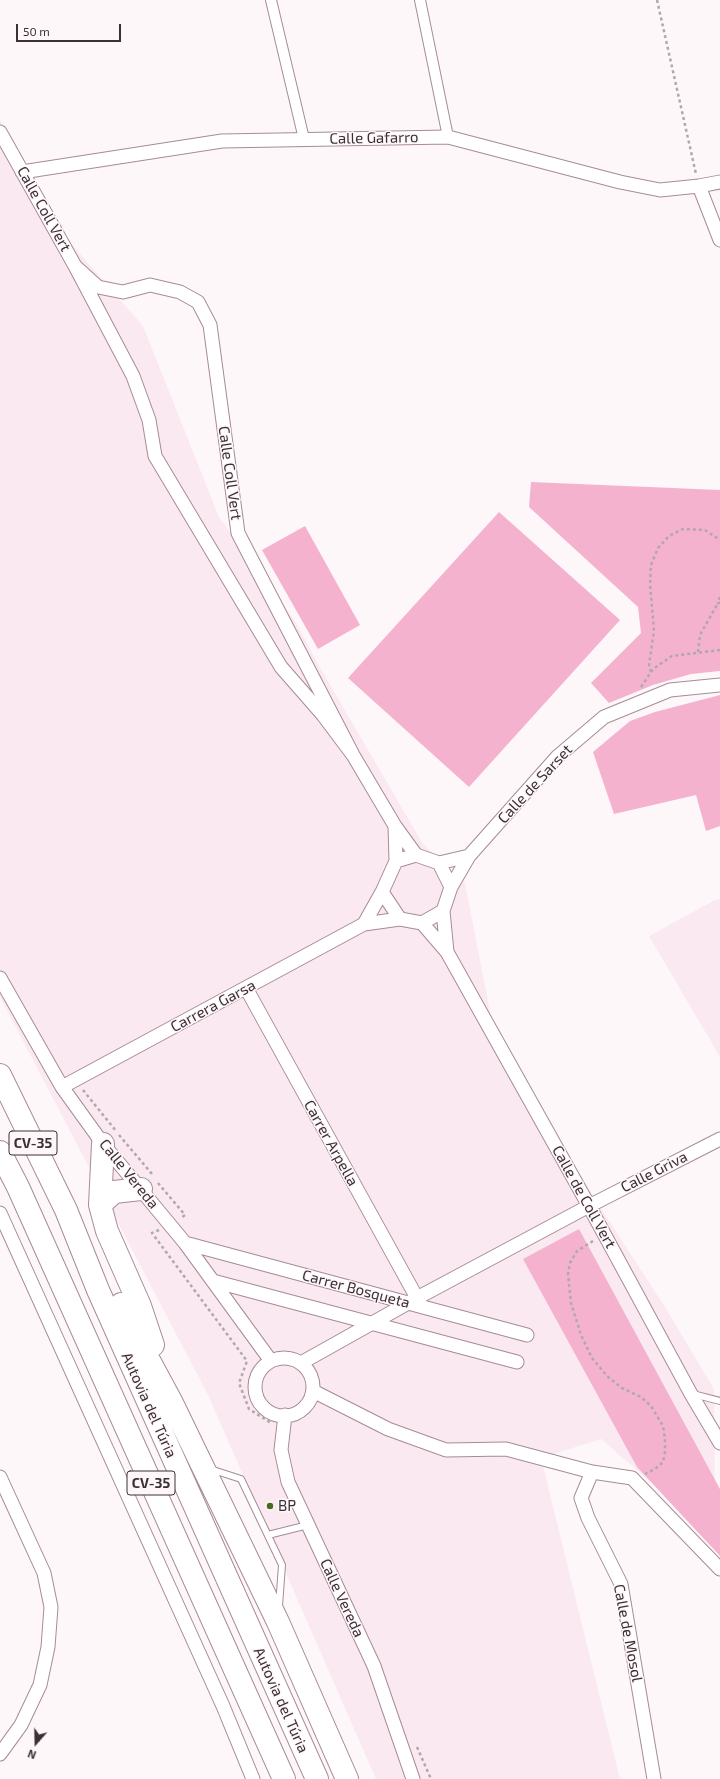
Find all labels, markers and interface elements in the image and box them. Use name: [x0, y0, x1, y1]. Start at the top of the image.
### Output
scale bar: [18, 16, 123, 42]
text: 50 m: [23, 24, 50, 38]
street label: Calle Gafarro: [329, 128, 419, 148]
street label: Calle Coll Vert: [13, 163, 75, 255]
street label: Calle Coll Vert: [214, 425, 246, 521]
street label: Calle de Sarset: [494, 741, 576, 827]
street label: Carrera Garsa: [167, 976, 259, 1036]
street label: Carrer Arpella: [300, 1097, 362, 1189]
road number: CV-35: [9, 1131, 57, 1155]
street label: Calle Vereda: [95, 1136, 163, 1212]
street label: Calle de Coll Vert: [548, 1142, 620, 1252]
street label: Calle Griva: [618, 1148, 690, 1196]
street label: Carrer Bosqueta: [300, 1266, 412, 1312]
street label: Autovia del Túria: [118, 1349, 180, 1461]
road number: CV-35: [127, 1471, 175, 1495]
place label: BP: [278, 1497, 296, 1515]
marker: BP: [265, 1501, 275, 1511]
street label: Calle Vereda: [316, 1556, 368, 1640]
street label: Calle de Mosol: [610, 1583, 646, 1683]
street label: Autovia del Túria: [250, 1644, 312, 1756]
north arrow: [16, 1723, 56, 1763]
text: N: [26, 1747, 38, 1762]

